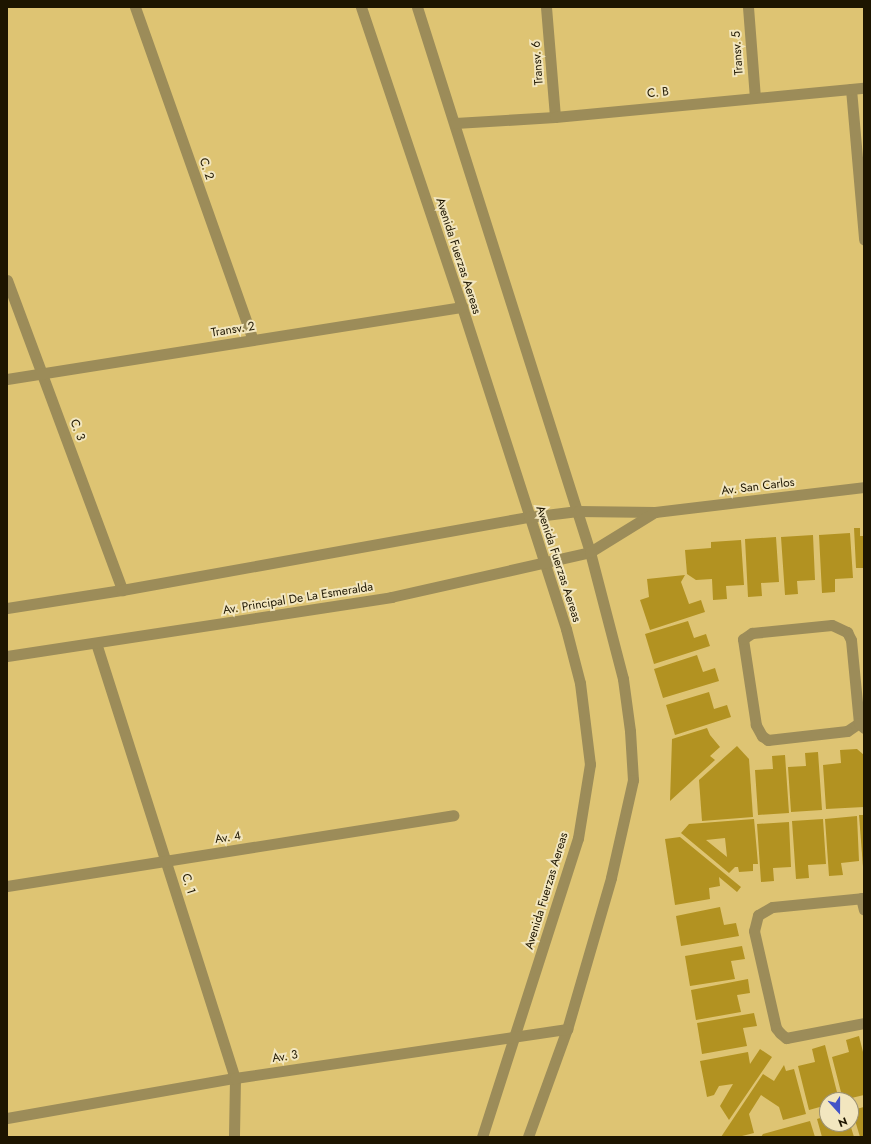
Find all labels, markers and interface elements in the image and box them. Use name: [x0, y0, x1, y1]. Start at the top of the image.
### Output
street label: Transv. 5: [729, 30, 747, 76]
street label: Transv. 6: [529, 40, 547, 86]
street label: C. B: [646, 85, 670, 101]
street label: C. 2: [196, 156, 216, 182]
street label: Avenida Fuerzas Aereas: [432, 196, 484, 316]
street label: Transv. 2: [210, 319, 256, 341]
street label: C. 3: [66, 417, 88, 443]
street label: Av. San Carlos: [721, 475, 795, 499]
street label: Avenida Fuerzas Aereas: [532, 504, 584, 624]
street label: Av. Principal De La Esmeralda: [222, 580, 374, 618]
street label: Av. 4: [214, 829, 242, 847]
street label: Avenida Fuerzas Aereas: [522, 831, 572, 951]
street label: C. 1: [178, 872, 198, 896]
street label: Av. 3: [271, 1048, 299, 1066]
north arrow: [819, 1092, 859, 1132]
text: N: [836, 1113, 850, 1131]

